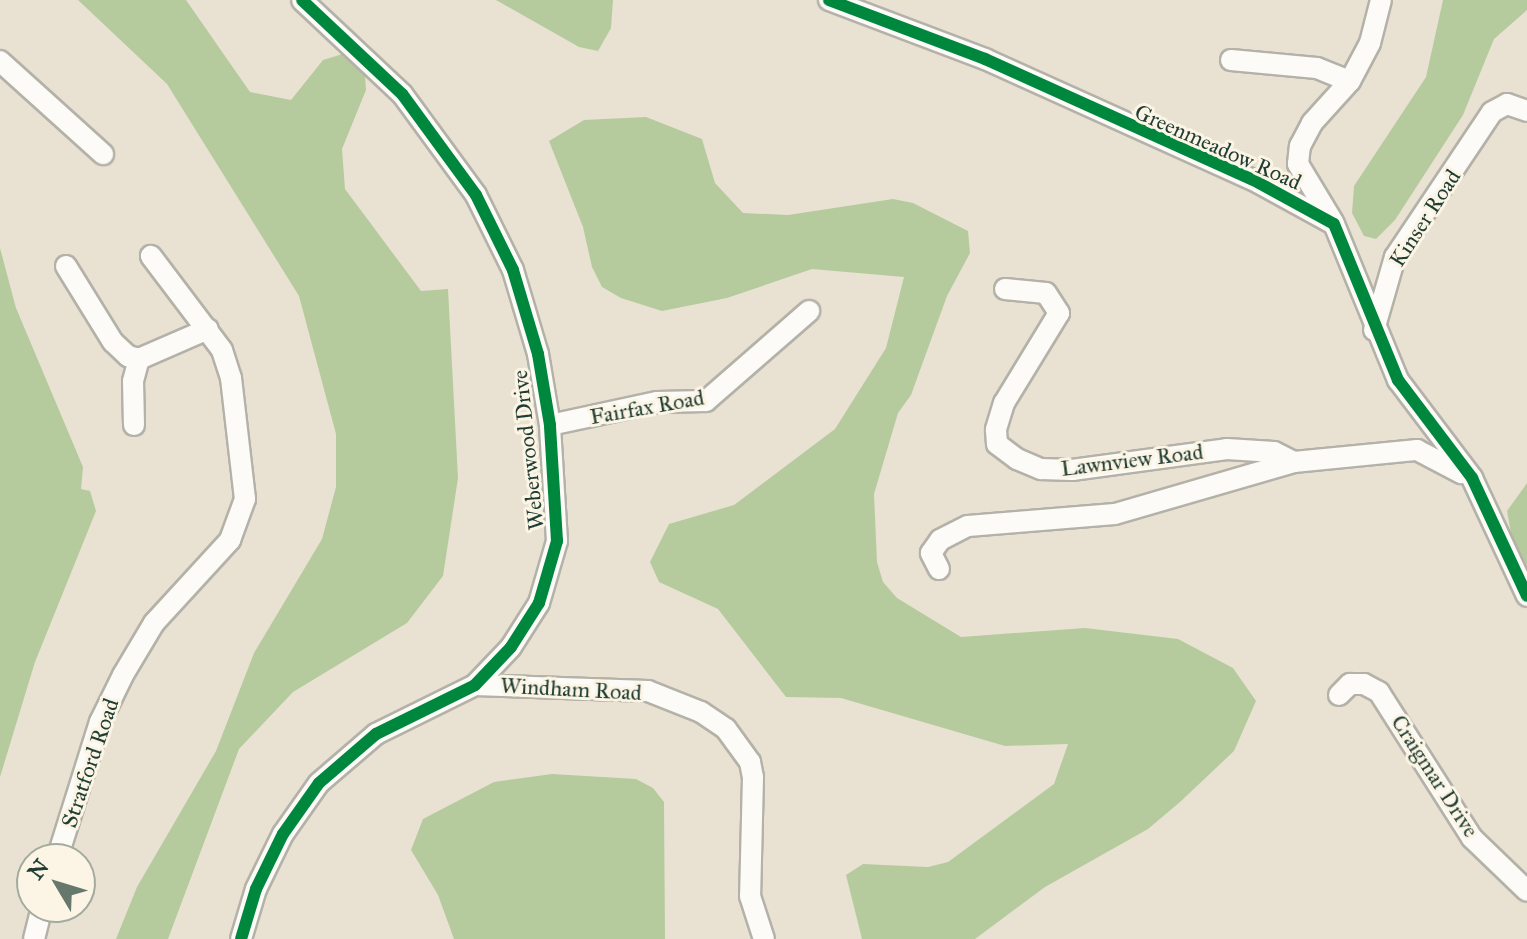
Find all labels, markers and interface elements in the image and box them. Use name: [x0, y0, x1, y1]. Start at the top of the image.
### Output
street label: Greenmeadow Road: [1131, 98, 1305, 196]
street label: Kinser Road: [1384, 164, 1466, 272]
street label: Weberwood Drive: [506, 369, 550, 531]
street label: Fairfax Road: [588, 384, 706, 430]
street label: Lawnview Road: [1059, 438, 1205, 482]
street label: Windham Road: [500, 672, 642, 706]
street label: Stratford Road: [56, 695, 124, 831]
street label: Craigmar Drive: [1386, 710, 1484, 842]
north arrow: [16, 843, 96, 923]
text: N: [22, 853, 55, 885]

